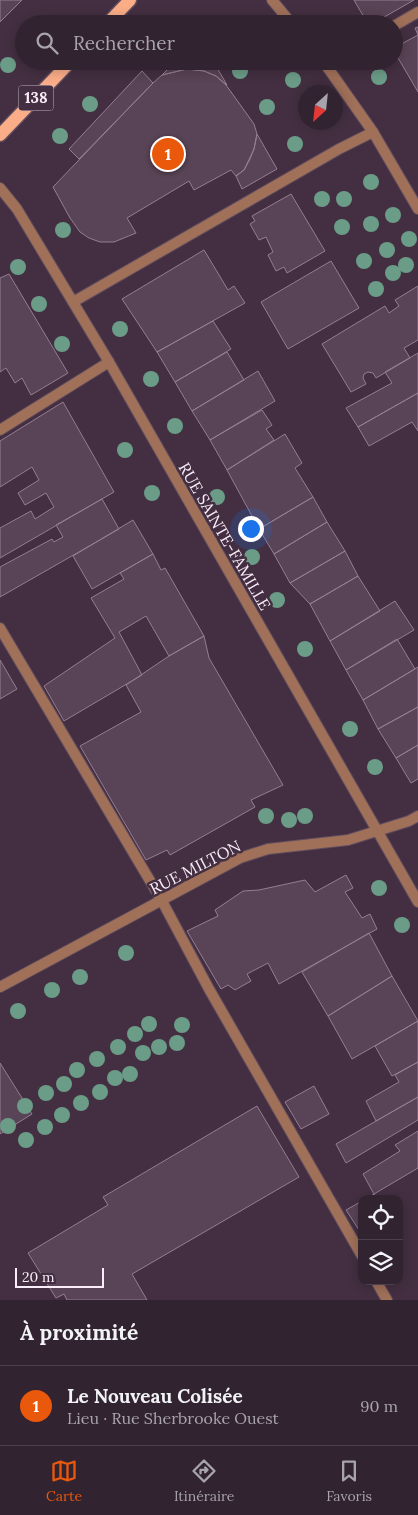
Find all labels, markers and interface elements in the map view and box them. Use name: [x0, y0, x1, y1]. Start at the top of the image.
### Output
search box: [15, 15, 403, 70]
icon: search: [33, 29, 61, 57]
text: Rechercher: [73, 31, 175, 55]
north arrow: [298, 85, 343, 130]
road number: 138: [18, 86, 54, 110]
pin: 1: [152, 135, 184, 173]
street label: RUE SAINTE-FAMILLE: [175, 459, 275, 613]
your location: [238, 516, 264, 542]
street label: RUE MILTON: [146, 836, 244, 898]
map controls: [358, 1195, 403, 1285]
button: locate: [358, 1195, 403, 1240]
button: layers: [358, 1240, 403, 1285]
scale bar: [15, 1265, 104, 1288]
text: 20 m: [22, 1268, 54, 1286]
text: À proximité: [20, 1319, 138, 1346]
text: Le Nouveau Colisée: [67, 1384, 243, 1408]
text: 1: [33, 1396, 39, 1416]
text: 90 m: [360, 1396, 398, 1416]
text: Lieu · Rue Sherbrooke Ouest: [67, 1408, 279, 1428]
tab: Carte: [46, 1457, 82, 1505]
tab: Itinéraire: [174, 1457, 234, 1505]
tab: Favoris: [326, 1457, 372, 1505]

